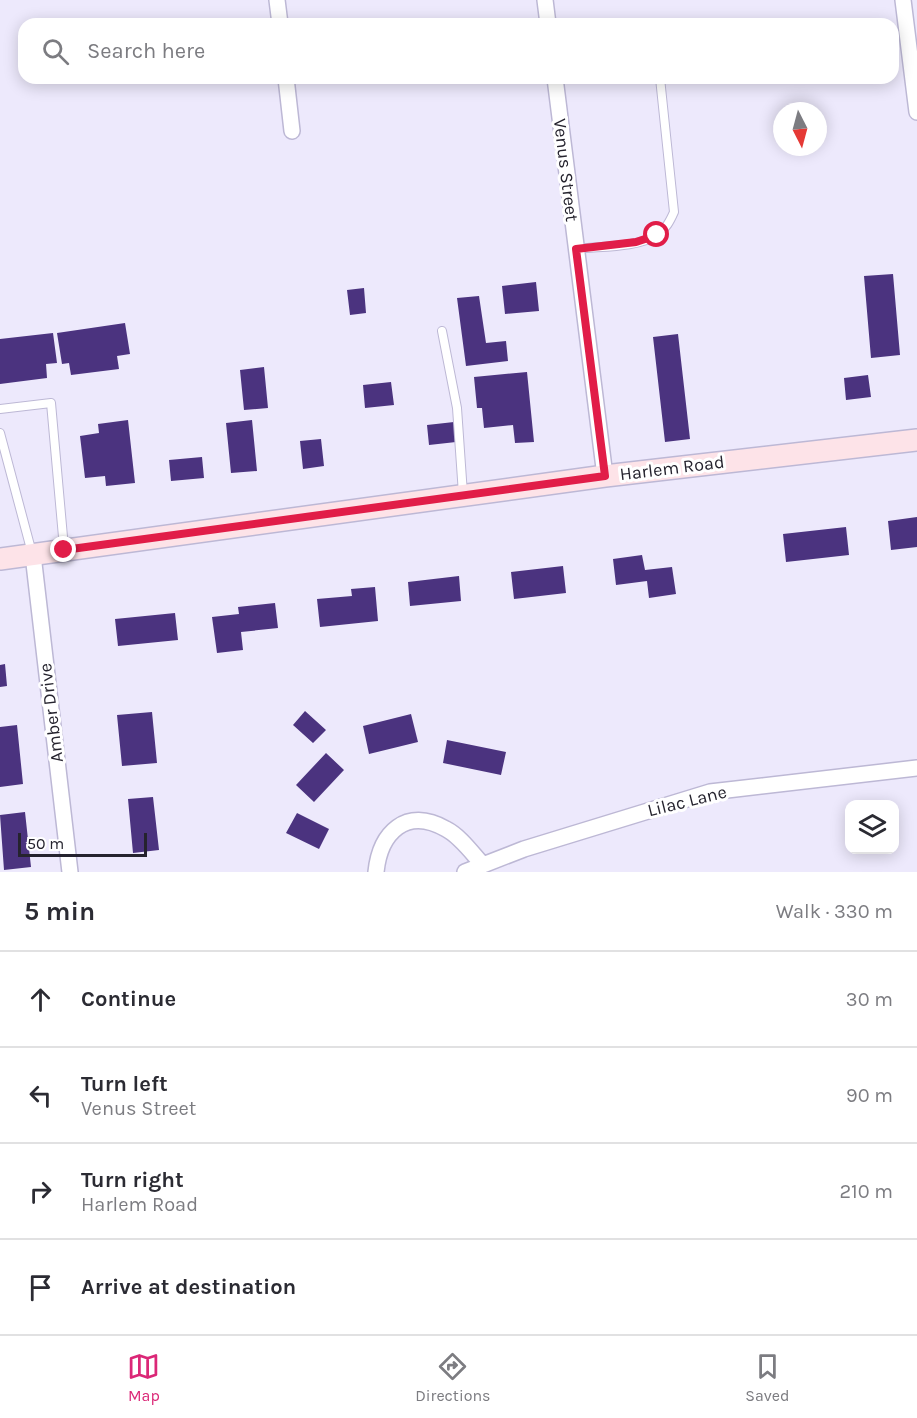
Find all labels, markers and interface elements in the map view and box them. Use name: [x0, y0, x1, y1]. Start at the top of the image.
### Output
search box: [18, 18, 899, 84]
icon: search: [39, 35, 72, 68]
text: Search here: [87, 38, 205, 64]
north arrow: [773, 102, 827, 156]
street label: Venus Street: [549, 117, 583, 223]
route start: [643, 221, 669, 247]
street label: Harlem Road: [618, 451, 726, 485]
route end: [50, 536, 76, 562]
street label: Amber Drive: [34, 662, 68, 764]
street label: Lilac Lane: [645, 781, 729, 821]
map controls: [845, 800, 899, 854]
button: layers: [845, 800, 899, 854]
scale bar: [18, 830, 147, 858]
text: 50 m: [27, 834, 64, 853]
text: 5 min: [24, 896, 95, 927]
text: Walk · 330 m: [776, 900, 893, 923]
icon: ahead: [24, 983, 57, 1016]
text: Continue: [81, 986, 176, 1012]
text: 30 m: [846, 988, 893, 1011]
text: Turn left: [81, 1071, 168, 1097]
icon: left: [24, 1079, 57, 1112]
text: 90 m: [846, 1084, 893, 1107]
text: Venus Street: [81, 1097, 196, 1120]
text: Turn right: [81, 1167, 184, 1193]
icon: right: [24, 1175, 57, 1208]
text: 210 m: [839, 1180, 893, 1203]
text: Harlem Road: [81, 1193, 198, 1216]
icon: arrive: [24, 1271, 57, 1304]
text: Arrive at destination: [81, 1274, 296, 1300]
tab: Map: [127, 1350, 160, 1405]
tab: Directions: [415, 1350, 490, 1405]
tab: Saved: [745, 1350, 790, 1405]

